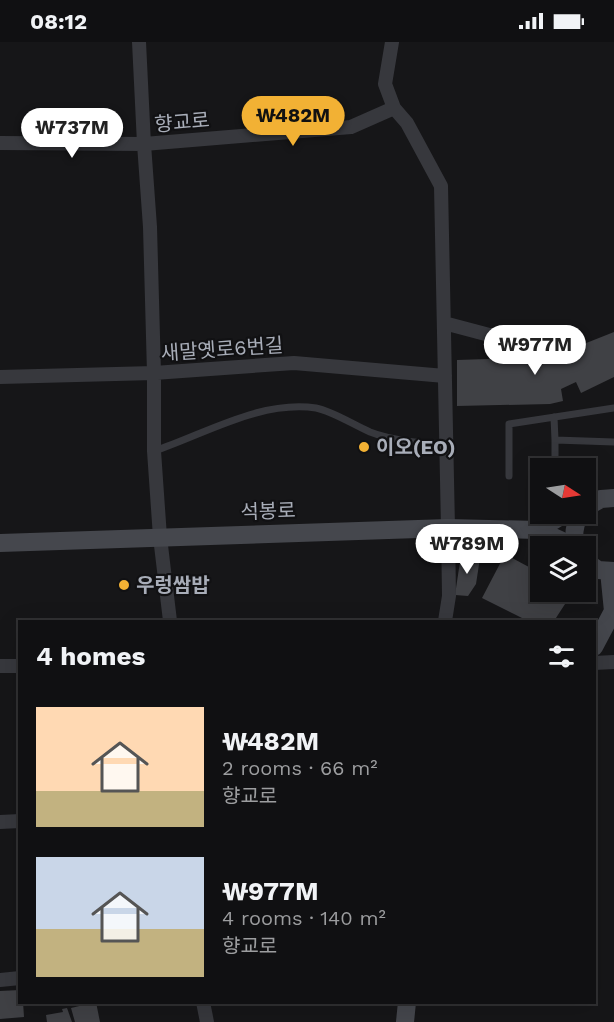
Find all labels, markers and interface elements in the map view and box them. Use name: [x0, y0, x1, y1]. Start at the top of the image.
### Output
text: 08:12: [30, 9, 87, 34]
pin: ₩482M: [251, 96, 335, 147]
text: ₩482M: [256, 103, 330, 127]
pin: ₩737M: [30, 108, 114, 159]
street label: 향교로: [153, 108, 211, 136]
text: ₩737M: [35, 115, 109, 139]
pin: ₩977M: [493, 325, 577, 376]
text: ₩977M: [498, 332, 572, 356]
street label: 새말옛로6번길: [160, 333, 284, 365]
place label: 이오(EO): [376, 435, 456, 459]
marker: 이오(EO): [357, 440, 371, 454]
north arrow: [530, 458, 596, 524]
map controls: [530, 458, 596, 602]
street label: 석봉로: [240, 498, 296, 524]
pin: ₩789M: [425, 524, 509, 575]
text: ₩789M: [430, 531, 504, 555]
button: layers: [530, 536, 596, 602]
place label: 우렁쌈밥: [136, 573, 210, 597]
marker: 우렁쌈밥: [117, 578, 131, 592]
icon: filters: [545, 640, 578, 673]
text: 4 homes: [36, 641, 145, 671]
text: ₩482M: [222, 726, 319, 756]
icon: home: [84, 731, 156, 803]
text: 2 rooms · 66 m²: [222, 756, 378, 780]
text: 향교로: [222, 784, 277, 808]
text: ₩977M: [222, 876, 319, 906]
icon: home: [84, 881, 156, 953]
text: 4 rooms · 140 m²: [222, 906, 386, 930]
text: 향교로: [222, 934, 277, 958]

